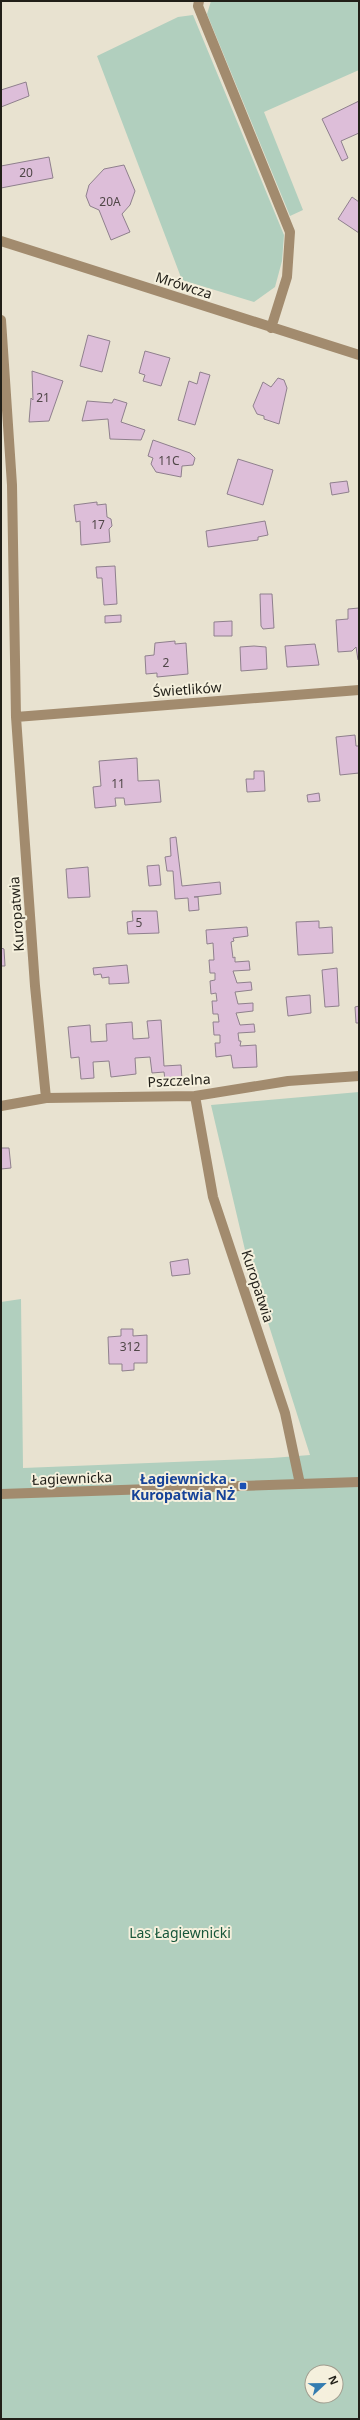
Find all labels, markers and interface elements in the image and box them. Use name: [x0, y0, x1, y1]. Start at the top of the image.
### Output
house number: 20: [19, 164, 33, 181]
house number: 20A: [99, 193, 121, 210]
street label: Mrówcza: [153, 267, 215, 303]
house number: 21: [36, 389, 50, 406]
house number: 11C: [158, 452, 180, 469]
house number: 17: [91, 516, 105, 533]
house number: 2: [163, 654, 170, 671]
street label: Świetlików: [152, 677, 222, 701]
house number: 11: [111, 775, 125, 792]
street label: Kuropatwia: [4, 876, 28, 952]
house number: 5: [136, 914, 143, 931]
street label: Pszczelna: [147, 1069, 211, 1091]
street label: Kuropatwia: [237, 1247, 279, 1325]
house number: 312: [120, 1338, 140, 1355]
street label: Łagiewnicka: [32, 1467, 112, 1489]
place label: Łagiewnicka - Kuropatwia NŻ: [131, 1469, 236, 1504]
marker: Łagiewnicka - Kuropatwia NŻ: [238, 1481, 248, 1491]
park label: Las Łagiewnicki: [129, 1923, 231, 1942]
north arrow: [304, 2364, 344, 2404]
text: N: [325, 2373, 342, 2387]

